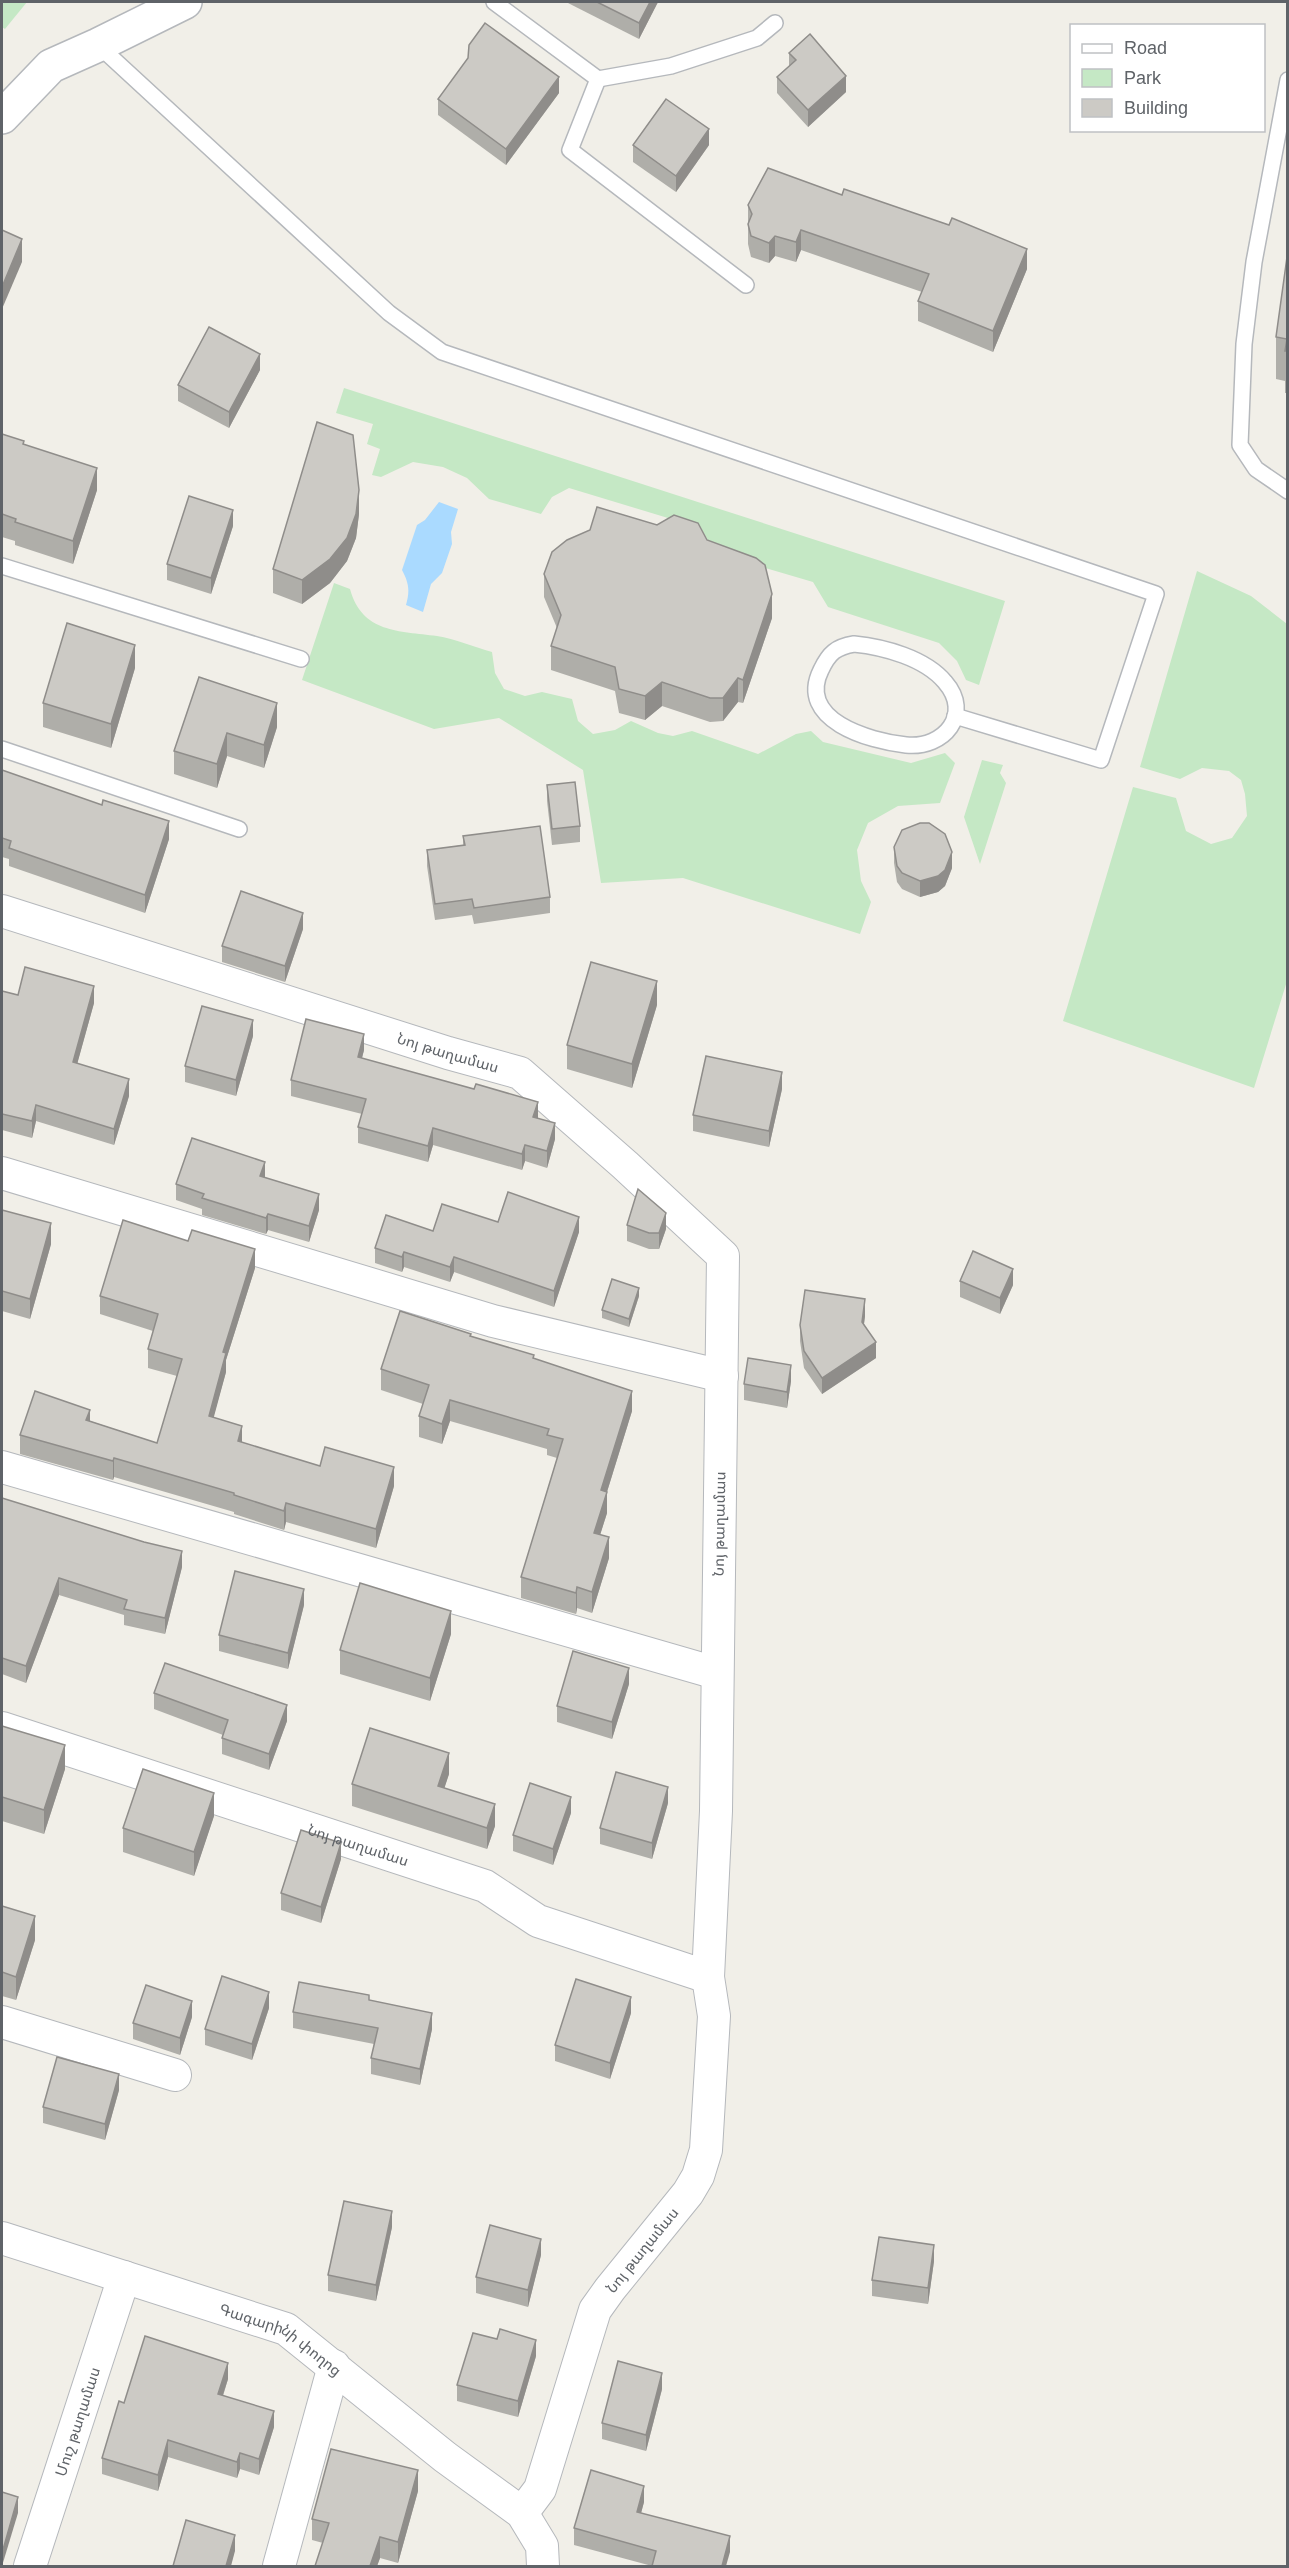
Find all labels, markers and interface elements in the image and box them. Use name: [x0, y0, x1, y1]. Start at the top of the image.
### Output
legend: [1070, 24, 1265, 132]
text: Road: [1124, 38, 1167, 58]
text: Park: [1124, 68, 1162, 88]
text: Building: [1124, 98, 1188, 118]
street label: Նոյ թաղամաս: [395, 1029, 501, 1075]
street label: Նոյ թաղամաս: [710, 1471, 729, 1577]
street label: Նոյ թաղամաս: [306, 1820, 411, 1869]
street label: Նոյ թաղամաս: [602, 2204, 682, 2297]
street label: Գագարինի փողոց: [217, 2300, 345, 2380]
street label: Մուշ թաղամաս: [51, 2365, 103, 2478]

